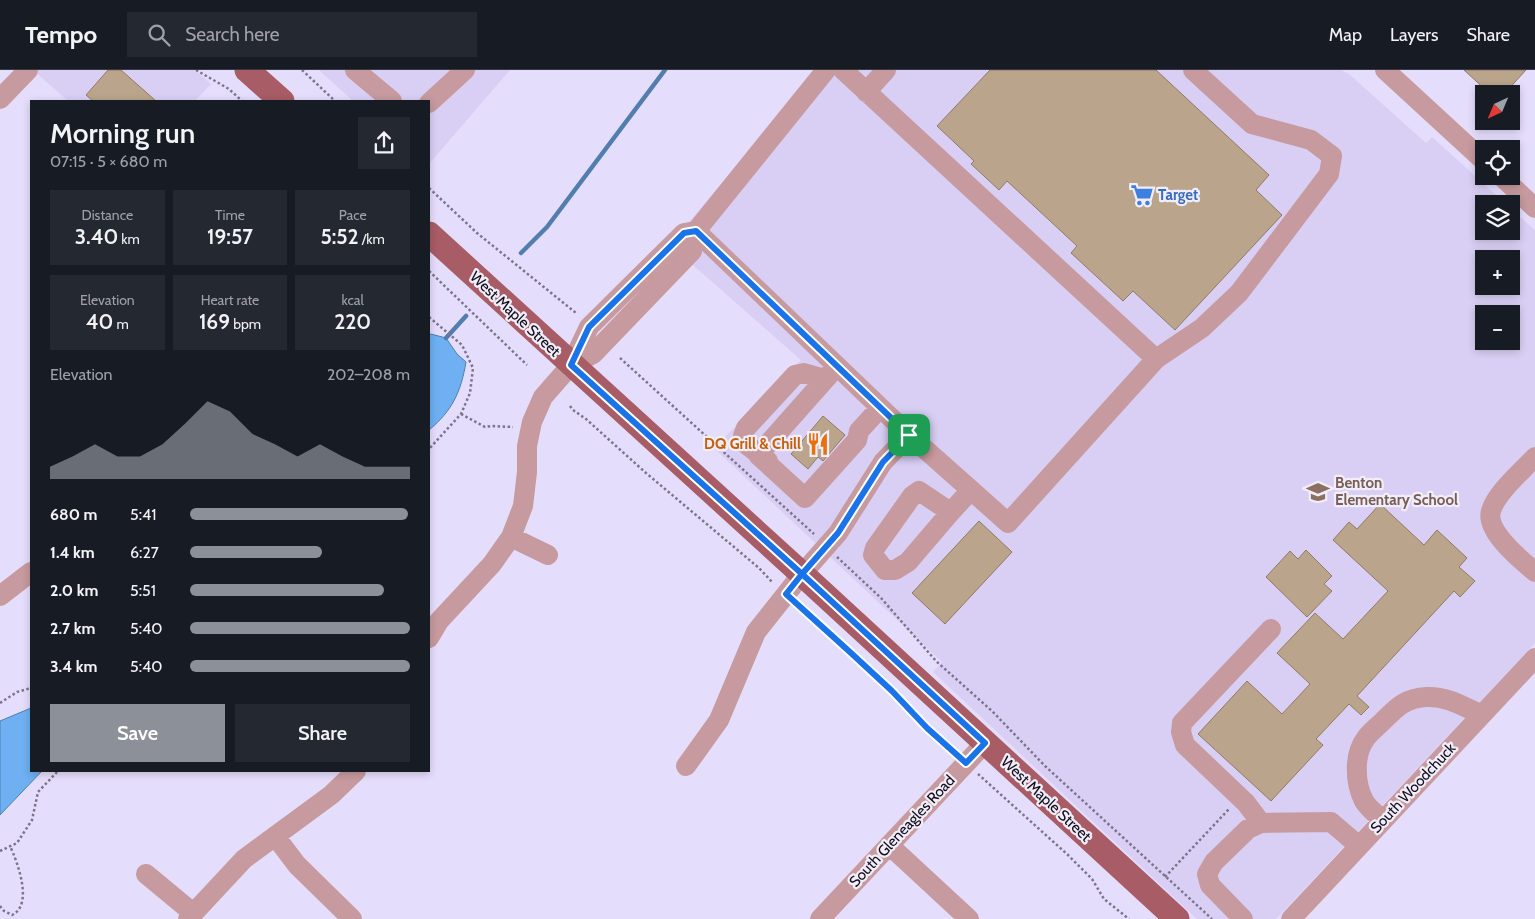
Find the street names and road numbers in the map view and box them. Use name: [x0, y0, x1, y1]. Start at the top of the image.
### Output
street label: West Maple Street: [466, 268, 564, 360]
street label: South Woodchuck: [1367, 739, 1459, 837]
street label: West Maple Street: [997, 753, 1095, 845]
street label: South Gleneagles Road: [845, 771, 959, 891]

